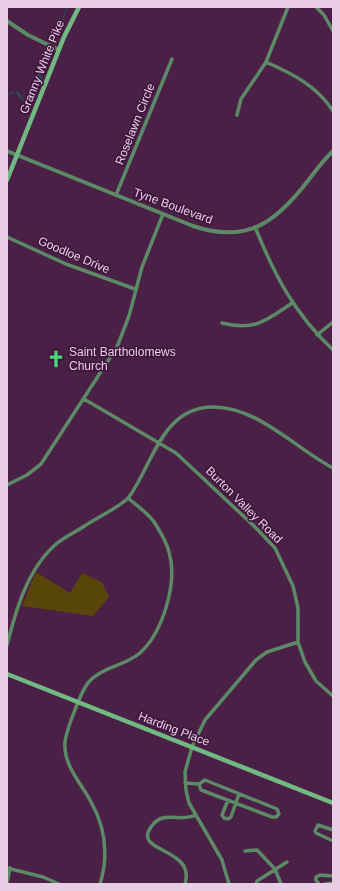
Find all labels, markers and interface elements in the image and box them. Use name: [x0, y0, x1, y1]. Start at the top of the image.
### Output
street label: Granny White Pike: [17, 18, 67, 116]
street label: Roselawn Circle: [112, 81, 158, 167]
street label: Tyne Boulevard: [131, 185, 215, 227]
street label: Goodloe Drive: [36, 234, 112, 277]
place label: Saint Bartholomews Church: [69, 345, 176, 373]
church icon: Saint Bartholomews Church: [46, 349, 66, 369]
street label: Burton Valley Road: [203, 464, 285, 546]
street label: Harding Place: [136, 709, 212, 749]

